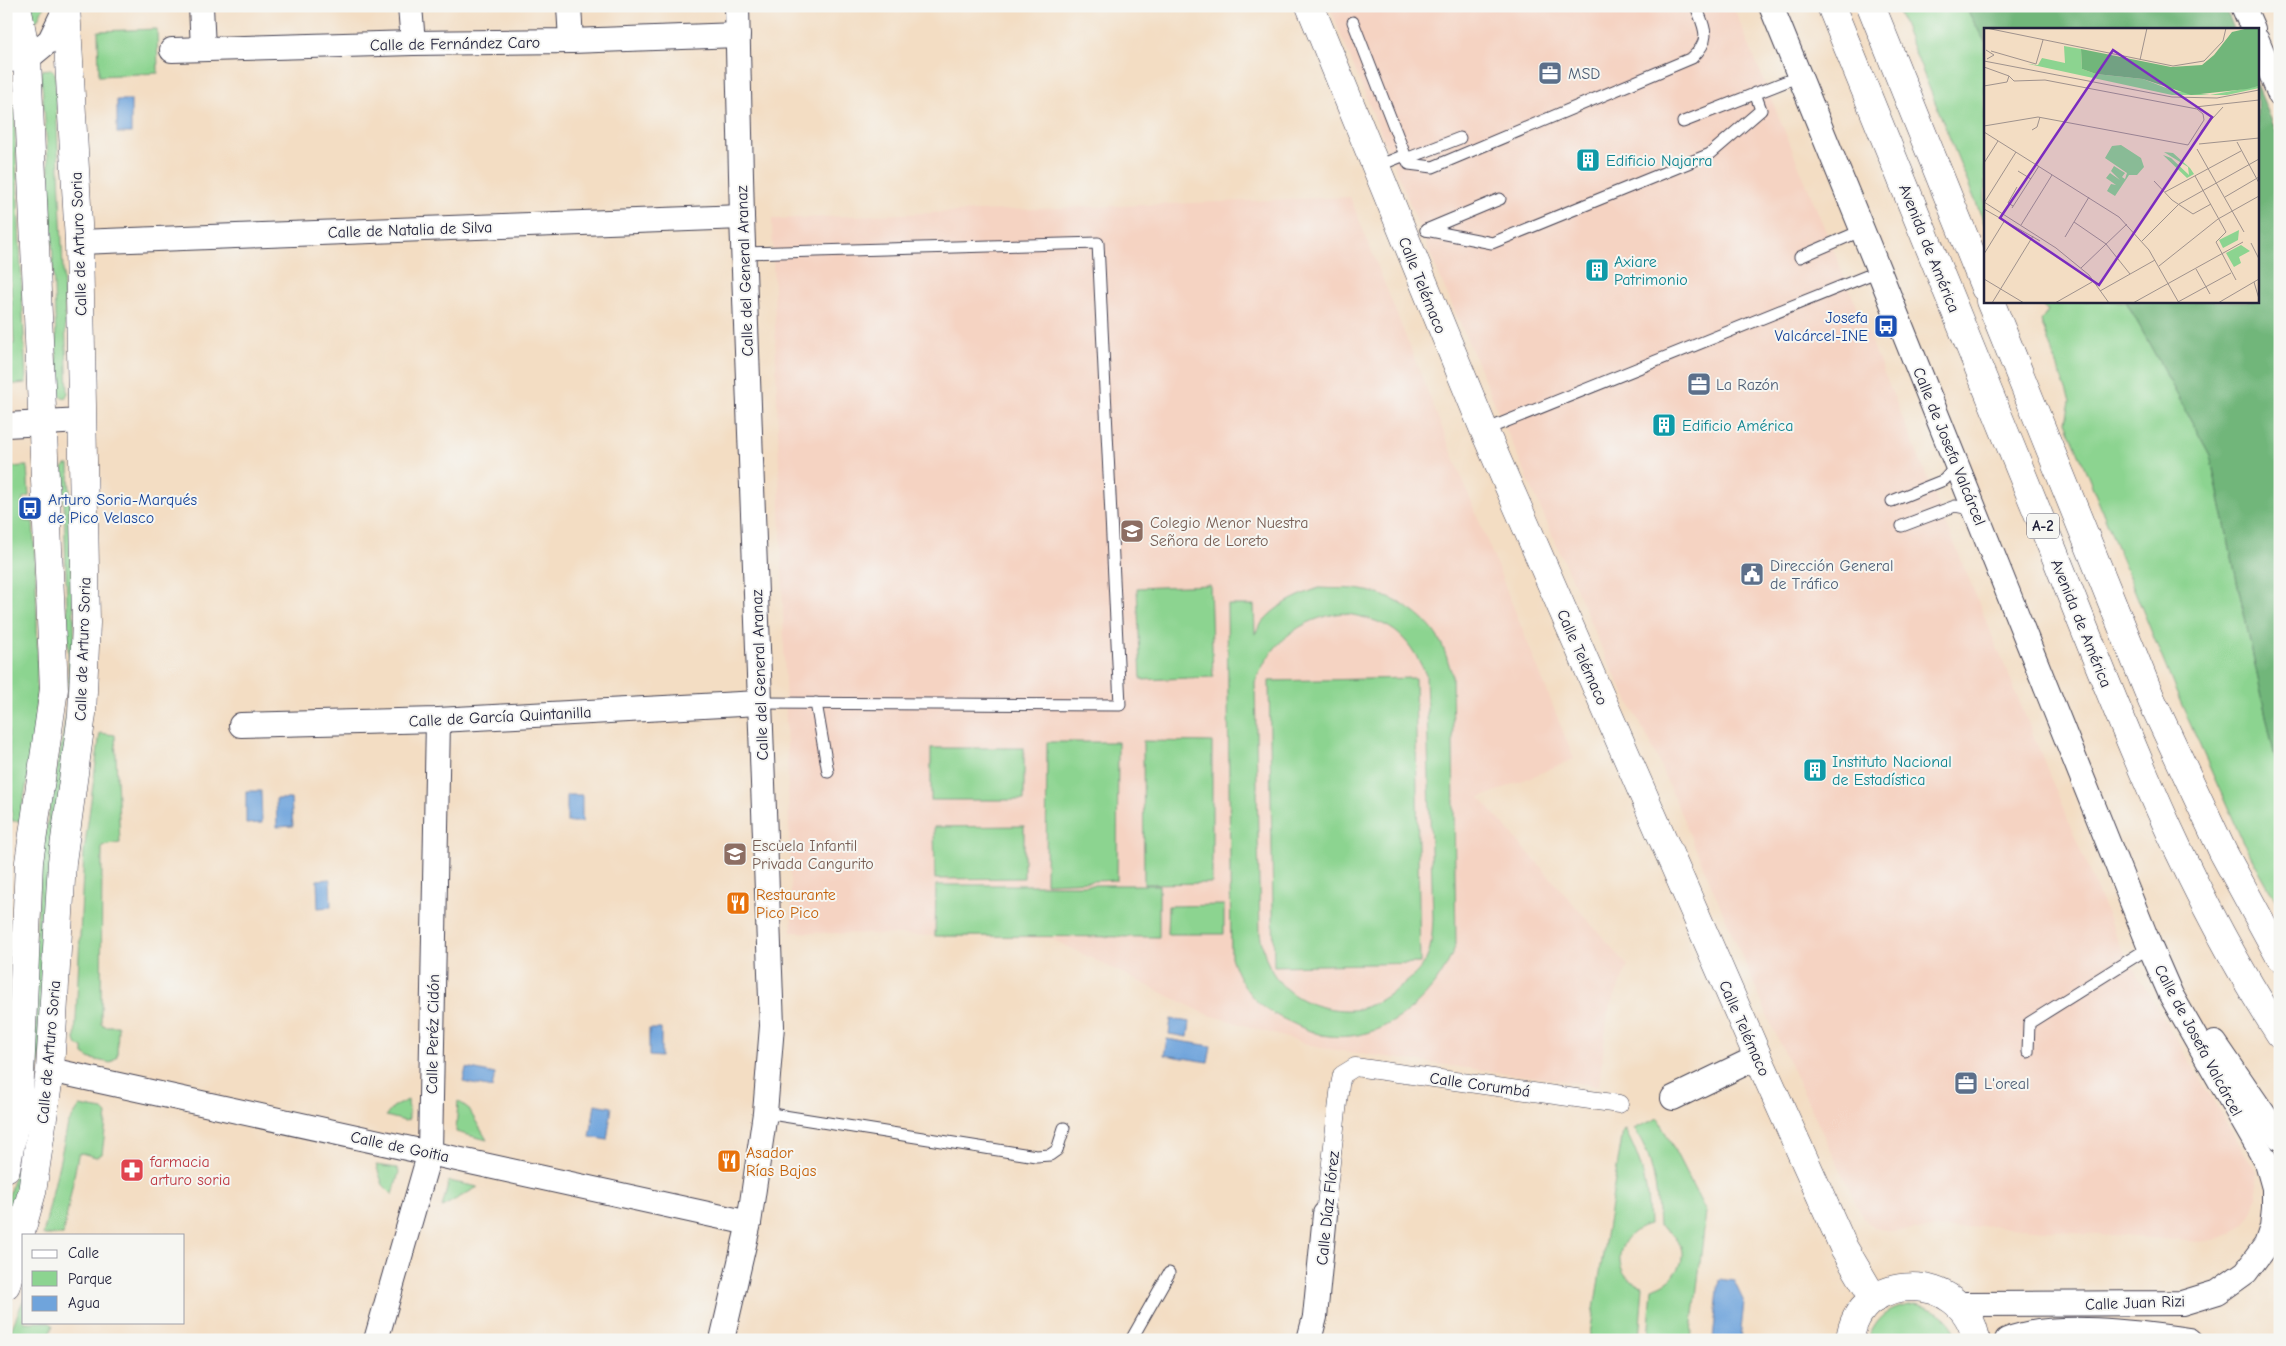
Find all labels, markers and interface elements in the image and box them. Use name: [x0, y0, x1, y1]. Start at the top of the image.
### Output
inset map: [1984, 28, 2258, 302]
street label: Calle de Fernández Caro: [370, 34, 540, 54]
office icon: MSD: [1537, 60, 1563, 86]
place label: MSD: [1568, 65, 1600, 83]
building icon: Edificio Najarra: [1575, 147, 1601, 173]
place label: Edificio Najarra: [1606, 152, 1712, 170]
street label: Calle de Arturo Soria: [67, 172, 91, 316]
street label: Avenida de América: [1895, 182, 1963, 315]
street label: Calle del General Aranaz: [733, 185, 757, 357]
street label: Calle de Natalia de Silva: [327, 218, 493, 242]
street label: Calle Telémaco: [1394, 234, 1450, 336]
place label: Axiare Patrimonio: [1614, 253, 1688, 289]
building icon: Axiare Patrimonio: [1584, 257, 1610, 283]
place label: Josefa Valcárcel-INE: [1775, 309, 1868, 345]
bus stop icon: Josefa Valcárcel-INE: [1873, 313, 1899, 339]
street label: Calle de Josefa Valcárcel: [1909, 365, 1989, 528]
office icon: La Razón: [1686, 371, 1712, 397]
place label: La Razón: [1716, 376, 1779, 394]
building icon: Edificio América: [1651, 412, 1677, 438]
place label: Edificio América: [1682, 417, 1794, 435]
place label: Arturo Soria-Marqués de Pico Velasco: [48, 491, 197, 527]
bus stop icon: Arturo Soria-Marqués de Pico Velasco: [17, 495, 43, 521]
place label: Colegio Menor Nuestra Señora de Loreto: [1150, 514, 1308, 550]
road number: A-2: [2027, 514, 2059, 538]
school or university icon: Colegio Menor Nuestra Señora de Loreto: [1119, 518, 1145, 544]
place label: Dirección General de Tráfico: [1770, 557, 1894, 593]
street label: Avenida de América: [2047, 557, 2115, 690]
public building icon: Dirección General de Tráfico: [1739, 561, 1765, 587]
street label: Calle de Arturo Soria: [71, 577, 95, 721]
street label: Calle del General Aranaz: [748, 589, 772, 761]
street label: Calle Telémaco: [1553, 607, 1611, 708]
street label: Calle de García Quintanilla: [408, 703, 592, 731]
place label: Instituto Nacional de Estadística: [1832, 753, 1952, 789]
building icon: Instituto Nacional de Estadística: [1802, 757, 1828, 783]
place label: Escuela Infantil Privada Cangurito: [752, 837, 874, 873]
school or university icon: Escuela Infantil Privada Cangurito: [722, 841, 748, 867]
place label: Restaurante Pico Pico: [756, 886, 836, 922]
restaurant icon: Restaurante Pico Pico: [725, 890, 751, 916]
street label: Calle de Josefa Valcárcel: [2151, 962, 2246, 1119]
street label: Calle Peréz Cidón: [423, 974, 443, 1094]
street label: Calle Telémaco: [1715, 978, 1773, 1079]
street label: Calle de Arturo Soria: [34, 980, 64, 1125]
street label: Calle Corumbá: [1428, 1069, 1531, 1101]
office icon: L'oreal: [1953, 1070, 1979, 1096]
place label: L'oreal: [1984, 1075, 2029, 1093]
street label: Calle de Goitia: [349, 1128, 451, 1166]
place label: Asador Rías Bajas: [746, 1144, 817, 1180]
restaurant icon: Asador Rías Bajas: [716, 1148, 742, 1174]
street label: Calle Díaz Flórez: [1313, 1150, 1343, 1266]
place label: farmacia arturo soria: [149, 1153, 231, 1189]
pharmacy icon: farmacia arturo soria: [119, 1157, 145, 1183]
legend: [22, 1234, 185, 1324]
text: Calle: [68, 1244, 100, 1262]
text: Parque: [68, 1270, 113, 1288]
street label: Calle Juan Rizi: [2085, 1292, 2185, 1314]
text: Agua: [68, 1294, 100, 1312]

